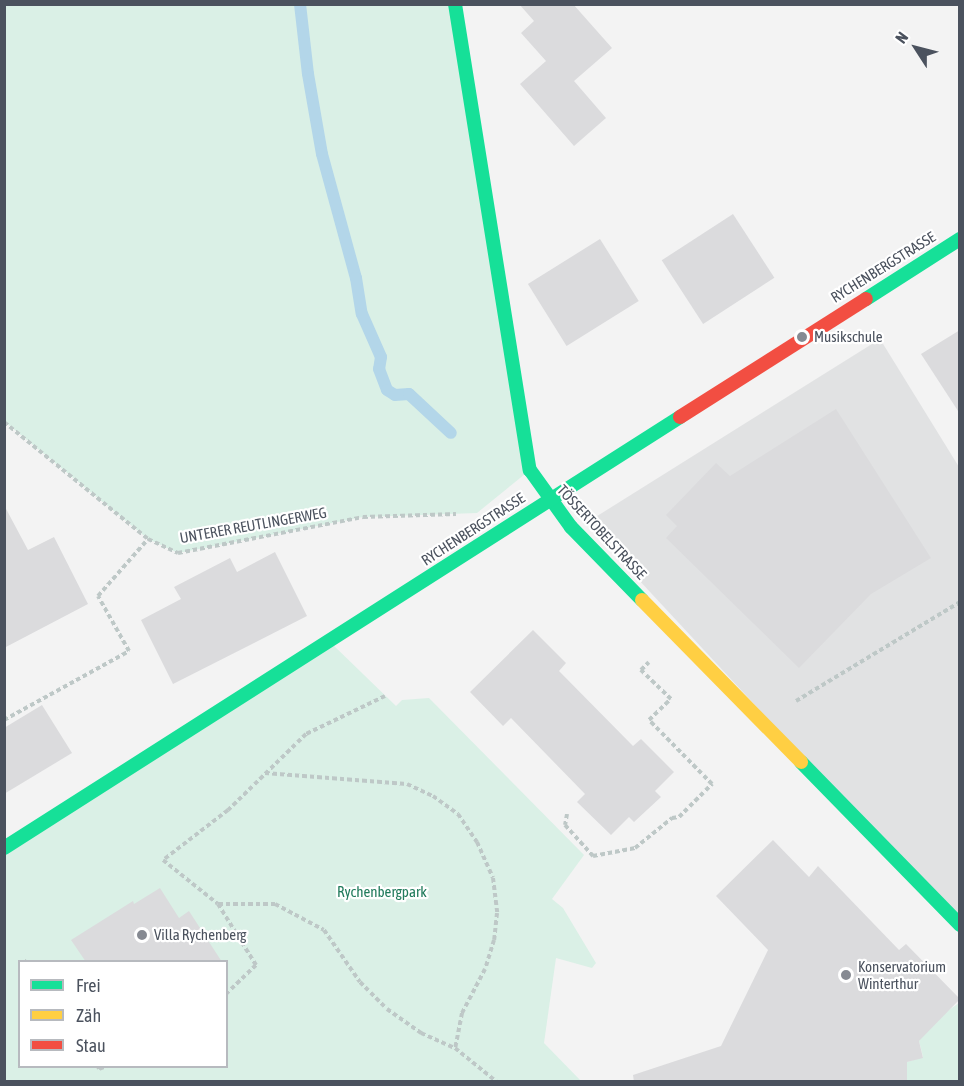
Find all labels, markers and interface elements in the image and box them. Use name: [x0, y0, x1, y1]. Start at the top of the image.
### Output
north arrow: [886, 18, 946, 78]
text: N: [891, 28, 911, 47]
street label: RYCHENBERGSTRASSE: [827, 228, 939, 306]
place label: Musikschule: [814, 328, 883, 346]
marker: Musikschule: [795, 330, 809, 344]
street label: TÖSSERTOBELSTRASSE: [554, 481, 650, 583]
street label: RYCHENBERGSTRASSE: [418, 489, 528, 569]
street label: UNTERER REUTLINGERWEG: [178, 503, 328, 547]
park label: Rychenbergpark: [337, 883, 427, 901]
place label: Villa Rychenberg: [154, 926, 247, 944]
marker: Villa Rychenberg: [135, 928, 149, 942]
place label: Konservatorium Winterthur: [858, 957, 946, 992]
legend: [18, 960, 228, 1068]
marker: Konservatorium Winterthur: [839, 968, 853, 982]
text: Frei: [76, 975, 101, 996]
text: Zäh: [76, 1005, 101, 1026]
text: Stau: [76, 1035, 106, 1056]

